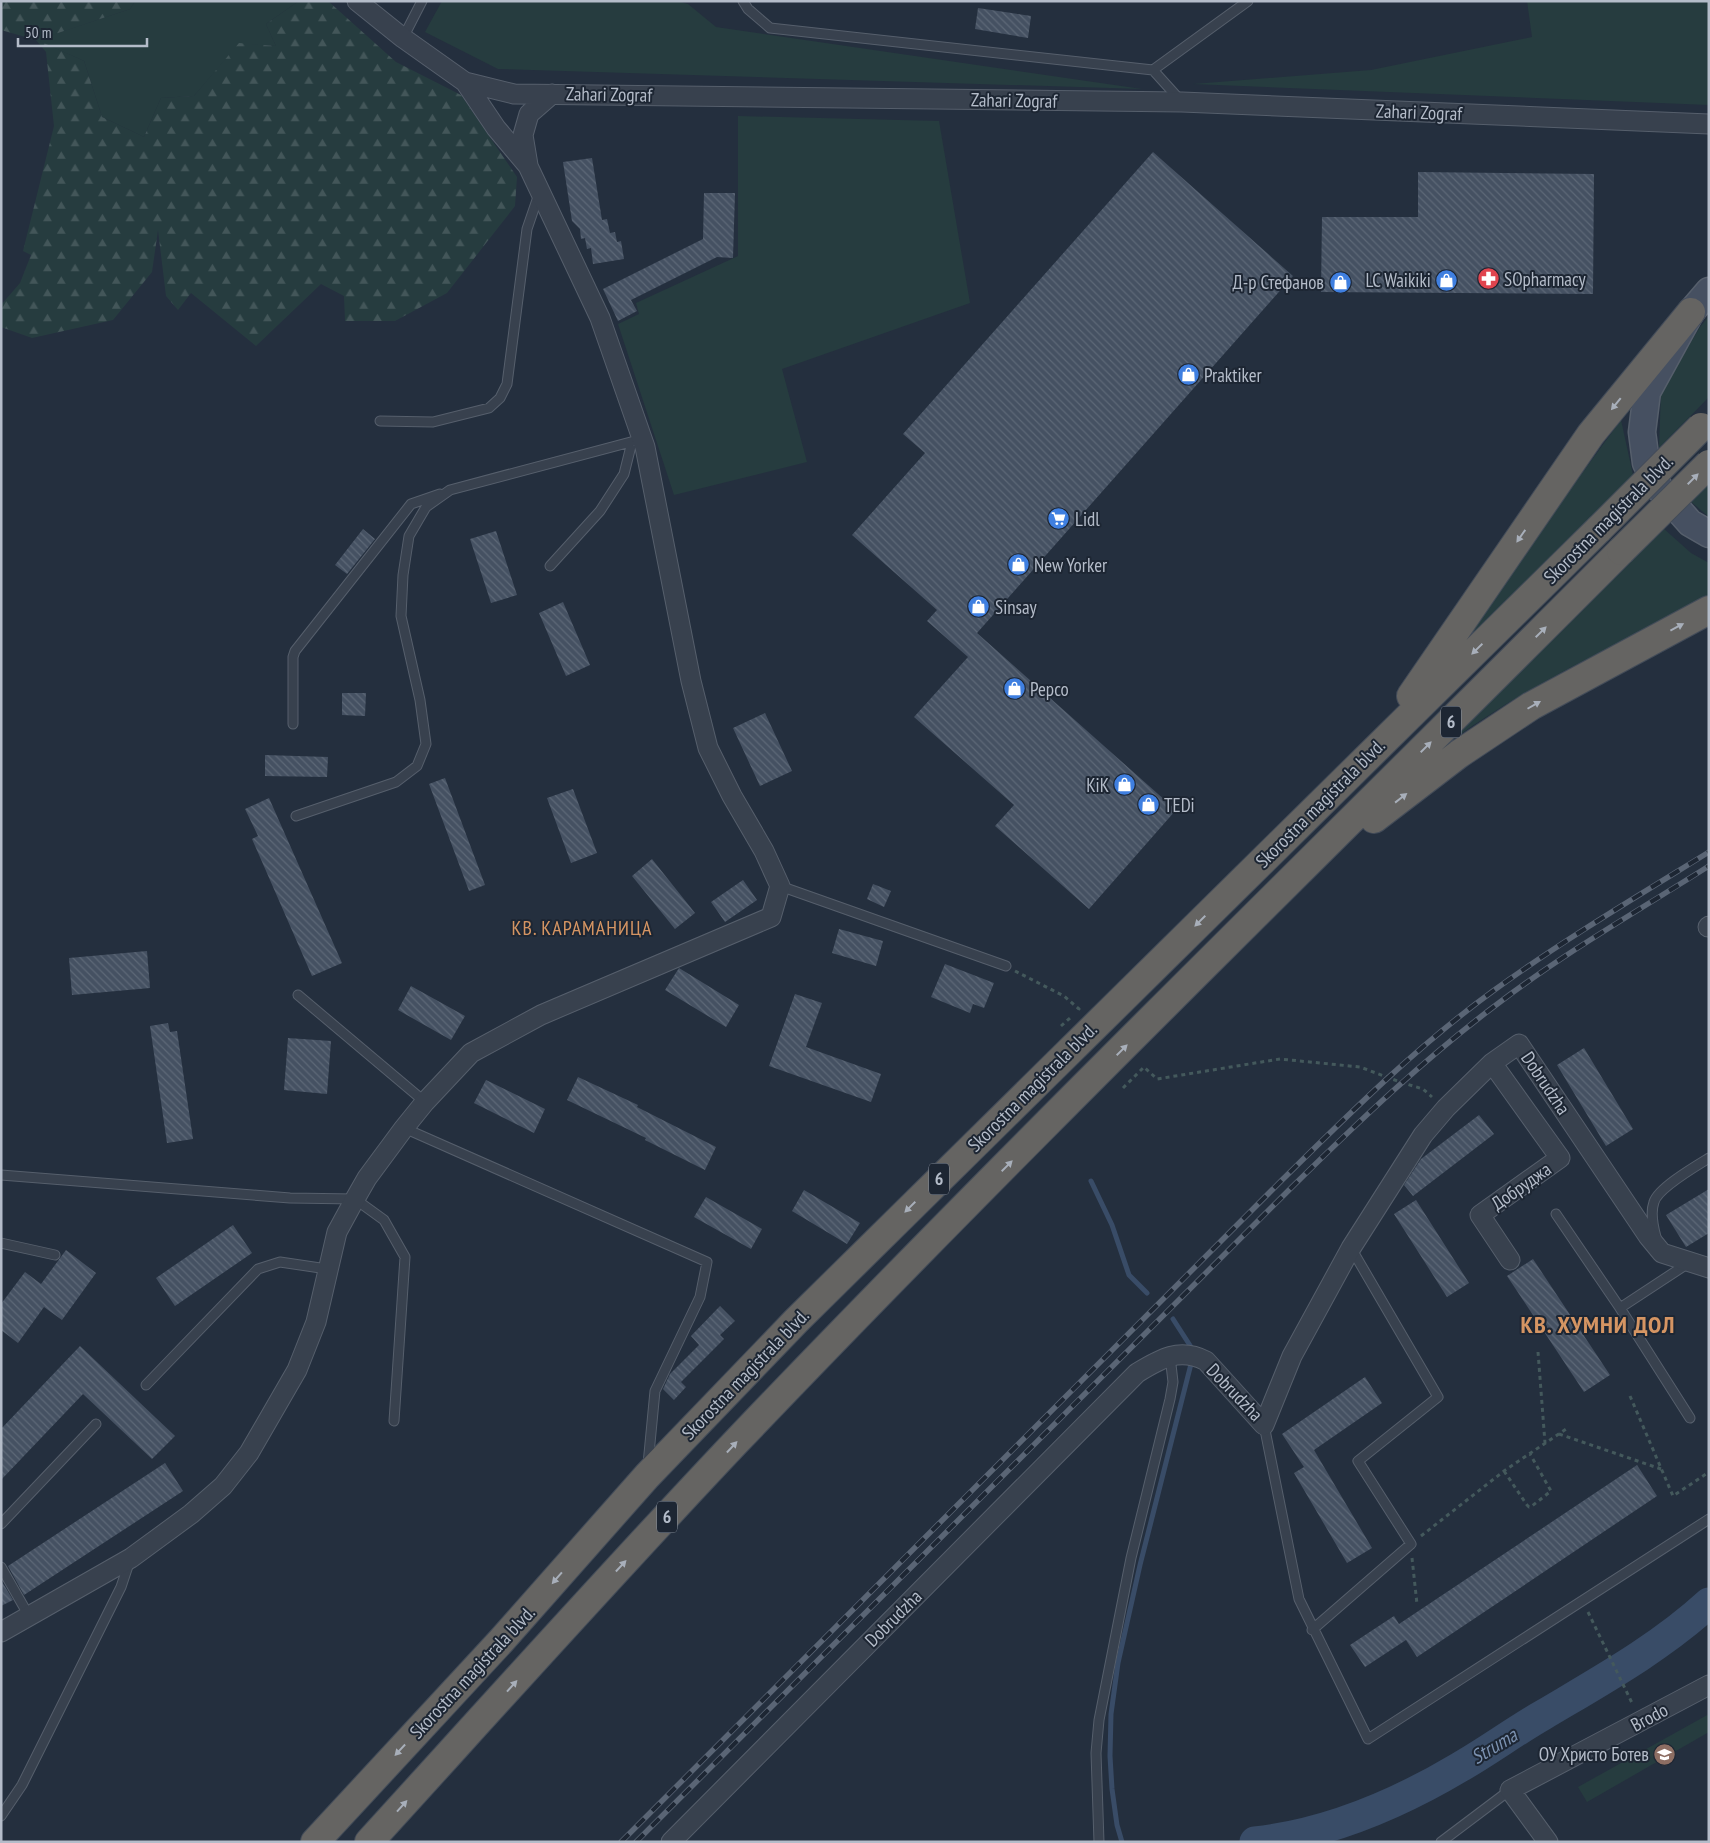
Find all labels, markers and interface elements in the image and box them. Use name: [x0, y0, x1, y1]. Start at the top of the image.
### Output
scale bar: [18, 15, 146, 47]
text: 50 m: [25, 23, 51, 42]
street label: Zahari Zograf: [566, 81, 653, 107]
street label: Zahari Zograf: [971, 87, 1058, 113]
street label: Zahari Zograf: [1375, 99, 1464, 126]
pharmacy icon: SOpharmacy: [1476, 267, 1500, 291]
place label: SOpharmacy: [1504, 267, 1587, 291]
place label: LC Waikiki: [1366, 268, 1431, 292]
shop icon: LC Waikiki: [1435, 268, 1459, 292]
place label: Д-р Стефанов: [1232, 270, 1324, 294]
shop icon: Д-р Стефанов: [1328, 270, 1352, 294]
shop icon: Praktiker: [1176, 363, 1200, 387]
place label: Praktiker: [1204, 363, 1263, 387]
one-way arrow: [1610, 397, 1621, 410]
street label: Skorostna magistrala blvd.: [1538, 449, 1678, 589]
one-way arrow: [1687, 473, 1699, 485]
supermarket icon: Lidl: [1047, 507, 1071, 531]
place label: Lidl: [1075, 507, 1100, 531]
one-way arrow: [1516, 529, 1526, 543]
shop icon: New Yorker: [1006, 553, 1030, 577]
place label: New Yorker: [1034, 553, 1108, 577]
shop icon: Sinsay: [967, 595, 991, 619]
place label: Sinsay: [995, 595, 1038, 619]
one-way arrow: [1669, 623, 1684, 631]
one-way arrow: [1535, 626, 1547, 638]
one-way arrow: [1471, 642, 1483, 654]
shop icon: Pepco: [1002, 677, 1026, 701]
place label: Pepco: [1030, 677, 1069, 701]
one-way arrow: [1527, 700, 1541, 709]
road number: 6: [1441, 706, 1461, 738]
street label: Skorostna magistrala blvd.: [1250, 733, 1390, 873]
one-way arrow: [1420, 741, 1432, 753]
place label: KiK: [1086, 773, 1109, 797]
shop icon: KiK: [1113, 773, 1137, 797]
shop icon: TEDi: [1136, 793, 1160, 817]
place label: TEDi: [1164, 793, 1195, 817]
one-way arrow: [1394, 793, 1407, 804]
district label: КВ. КАРАМАНИЦА: [512, 915, 652, 941]
one-way arrow: [1194, 915, 1206, 927]
street label: Skorostna magistrala blvd.: [962, 1017, 1102, 1157]
one-way arrow: [1115, 1044, 1127, 1056]
street label: Dobrudzha: [1516, 1047, 1576, 1119]
street label: Добруджа: [1486, 1157, 1556, 1215]
one-way arrow: [1001, 1160, 1013, 1172]
road number: 6: [929, 1164, 949, 1194]
one-way arrow: [905, 1201, 917, 1213]
street label: Skorostna magistrala blvd.: [676, 1303, 814, 1445]
district label: КВ. ХУМНИ ДОЛ: [1521, 1309, 1675, 1340]
street label: Dobrudzha: [1202, 1358, 1268, 1426]
one-way arrow: [726, 1441, 738, 1453]
road number: 6: [657, 1501, 677, 1532]
one-way arrow: [615, 1560, 627, 1572]
one-way arrow: [551, 1572, 563, 1584]
street label: Dobrudzha: [859, 1584, 927, 1652]
street label: Skorostna magistrala blvd.: [404, 1601, 540, 1743]
one-way arrow: [506, 1680, 518, 1692]
street label: Brodo: [1626, 1697, 1672, 1737]
water label: Struma: [1466, 1722, 1523, 1770]
place label: ОУ Христо Ботев: [1539, 1742, 1649, 1766]
school or university icon: ОУ Христо Ботев: [1653, 1742, 1677, 1766]
one-way arrow: [394, 1743, 406, 1755]
one-way arrow: [396, 1800, 408, 1812]

